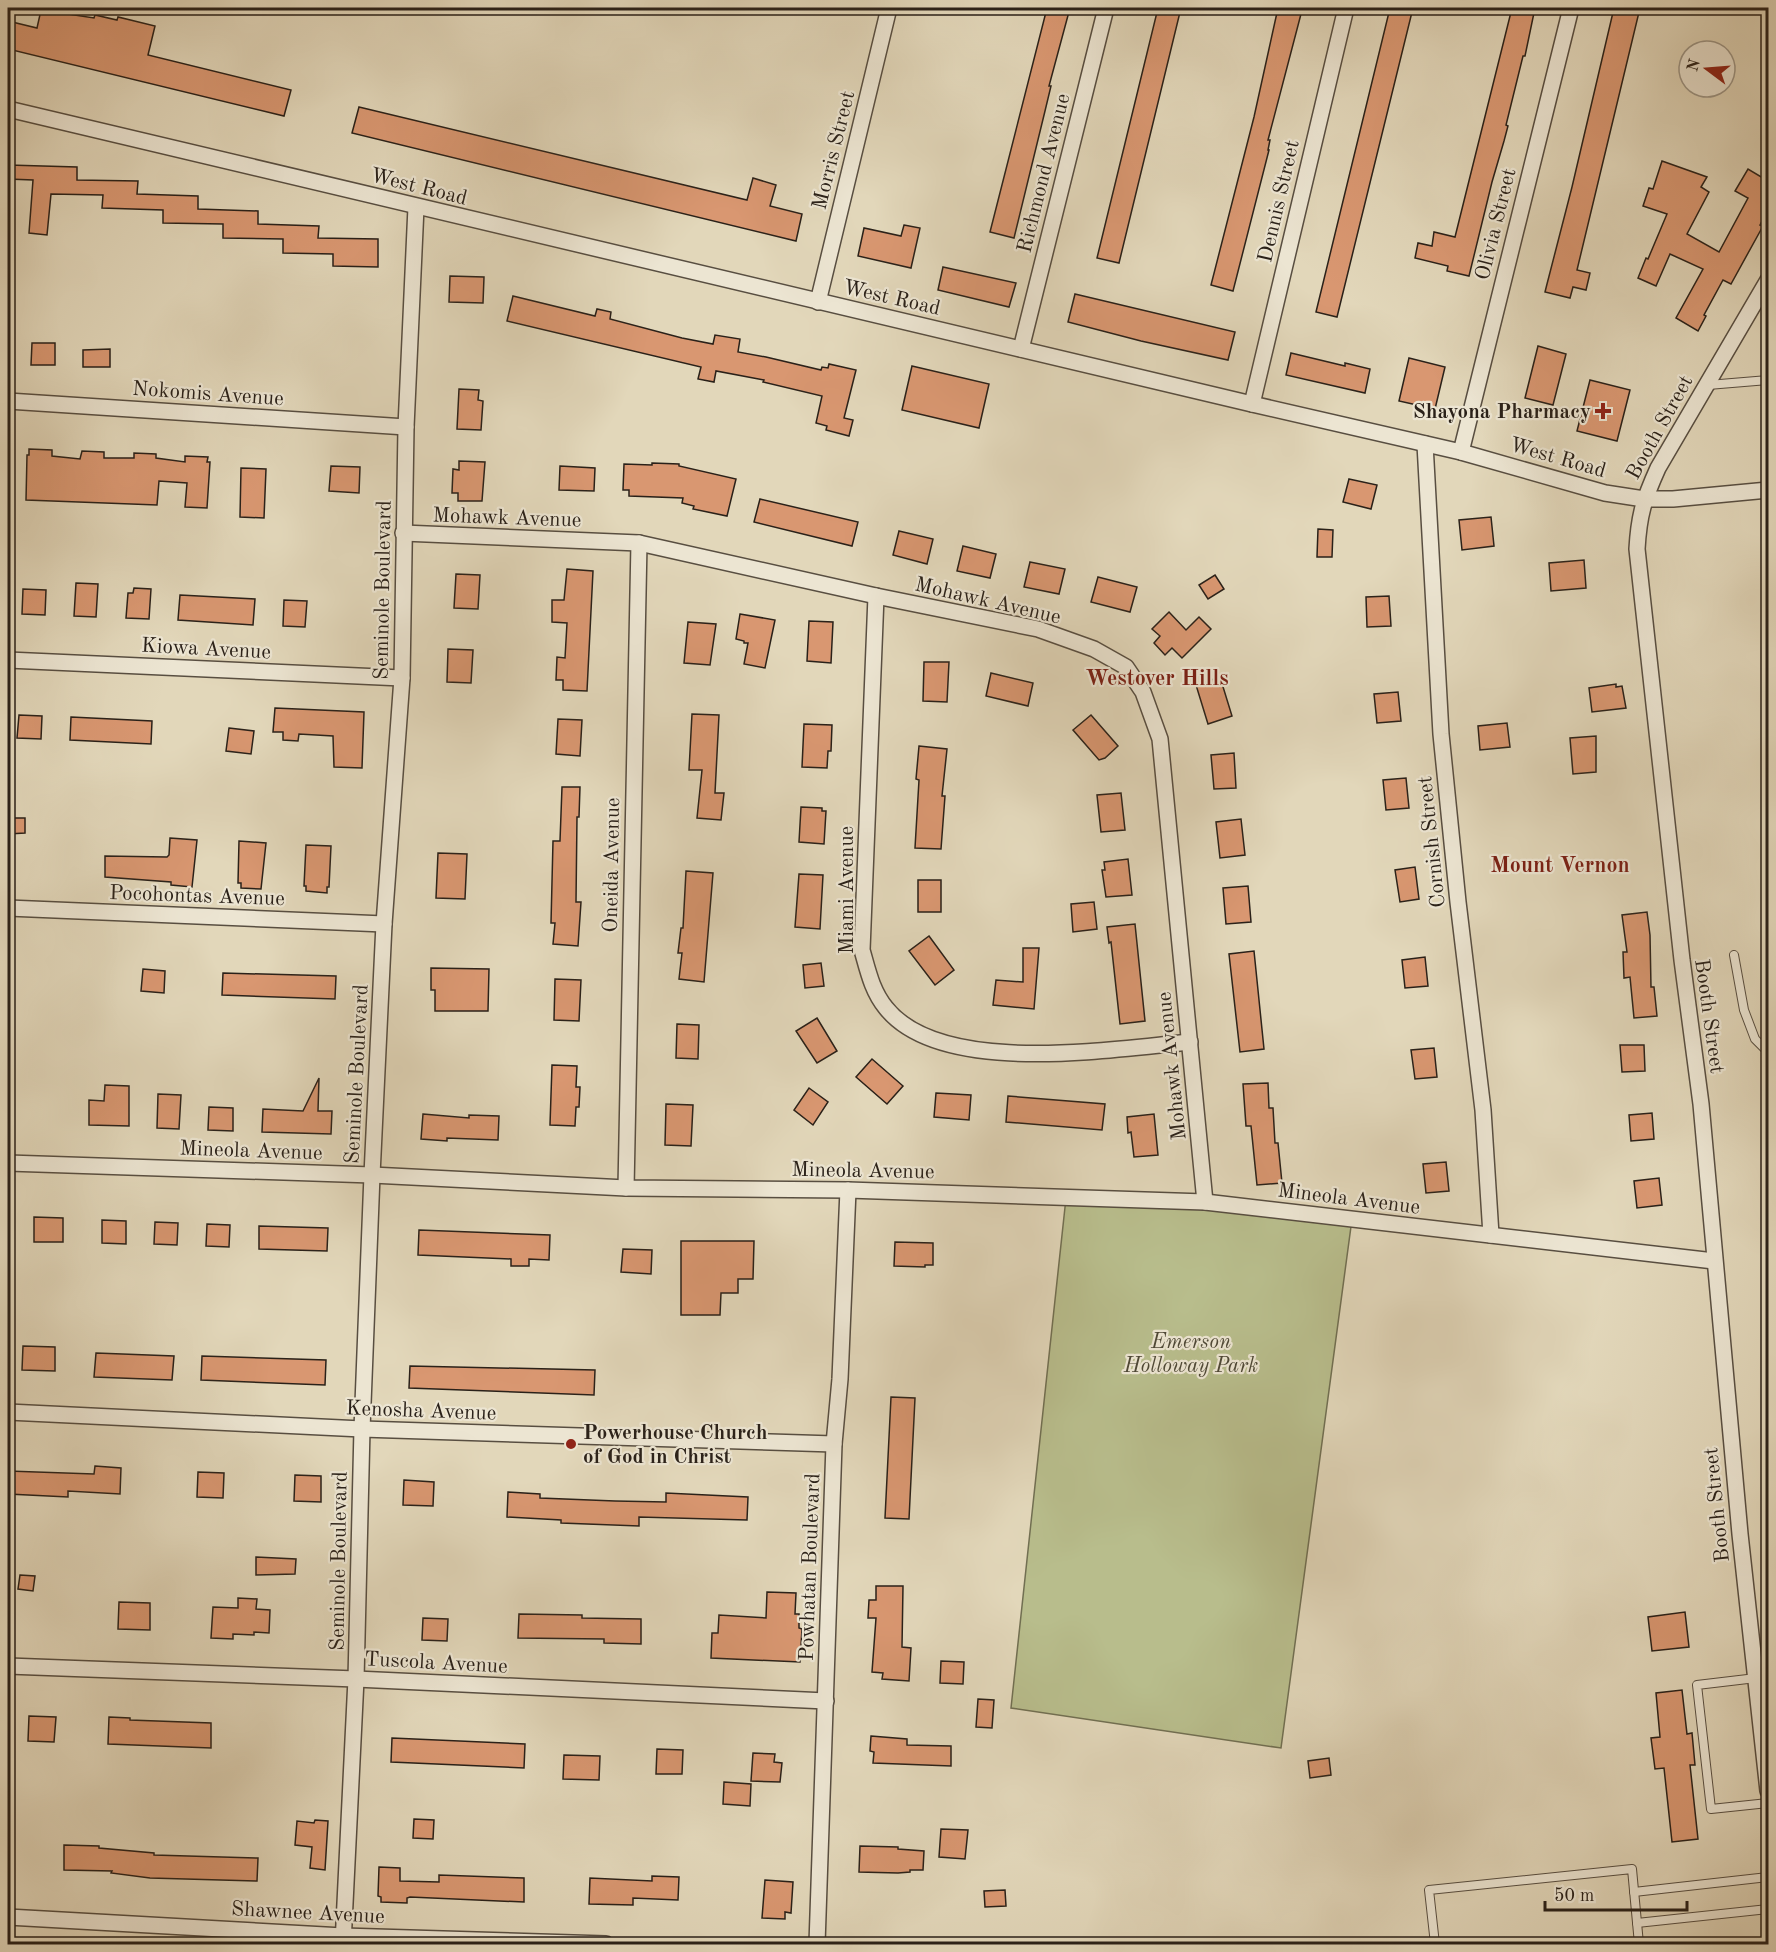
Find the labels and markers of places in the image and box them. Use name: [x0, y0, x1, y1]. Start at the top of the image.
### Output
place label: Shayona Pharmacy: [1413, 402, 1591, 423]
marker: Shayona Pharmacy: [1596, 404, 1610, 418]
place label: Powerhouse Church of God in Christ: [583, 1423, 768, 1468]
marker: Powerhouse Church of God in Christ: [564, 1437, 578, 1451]

